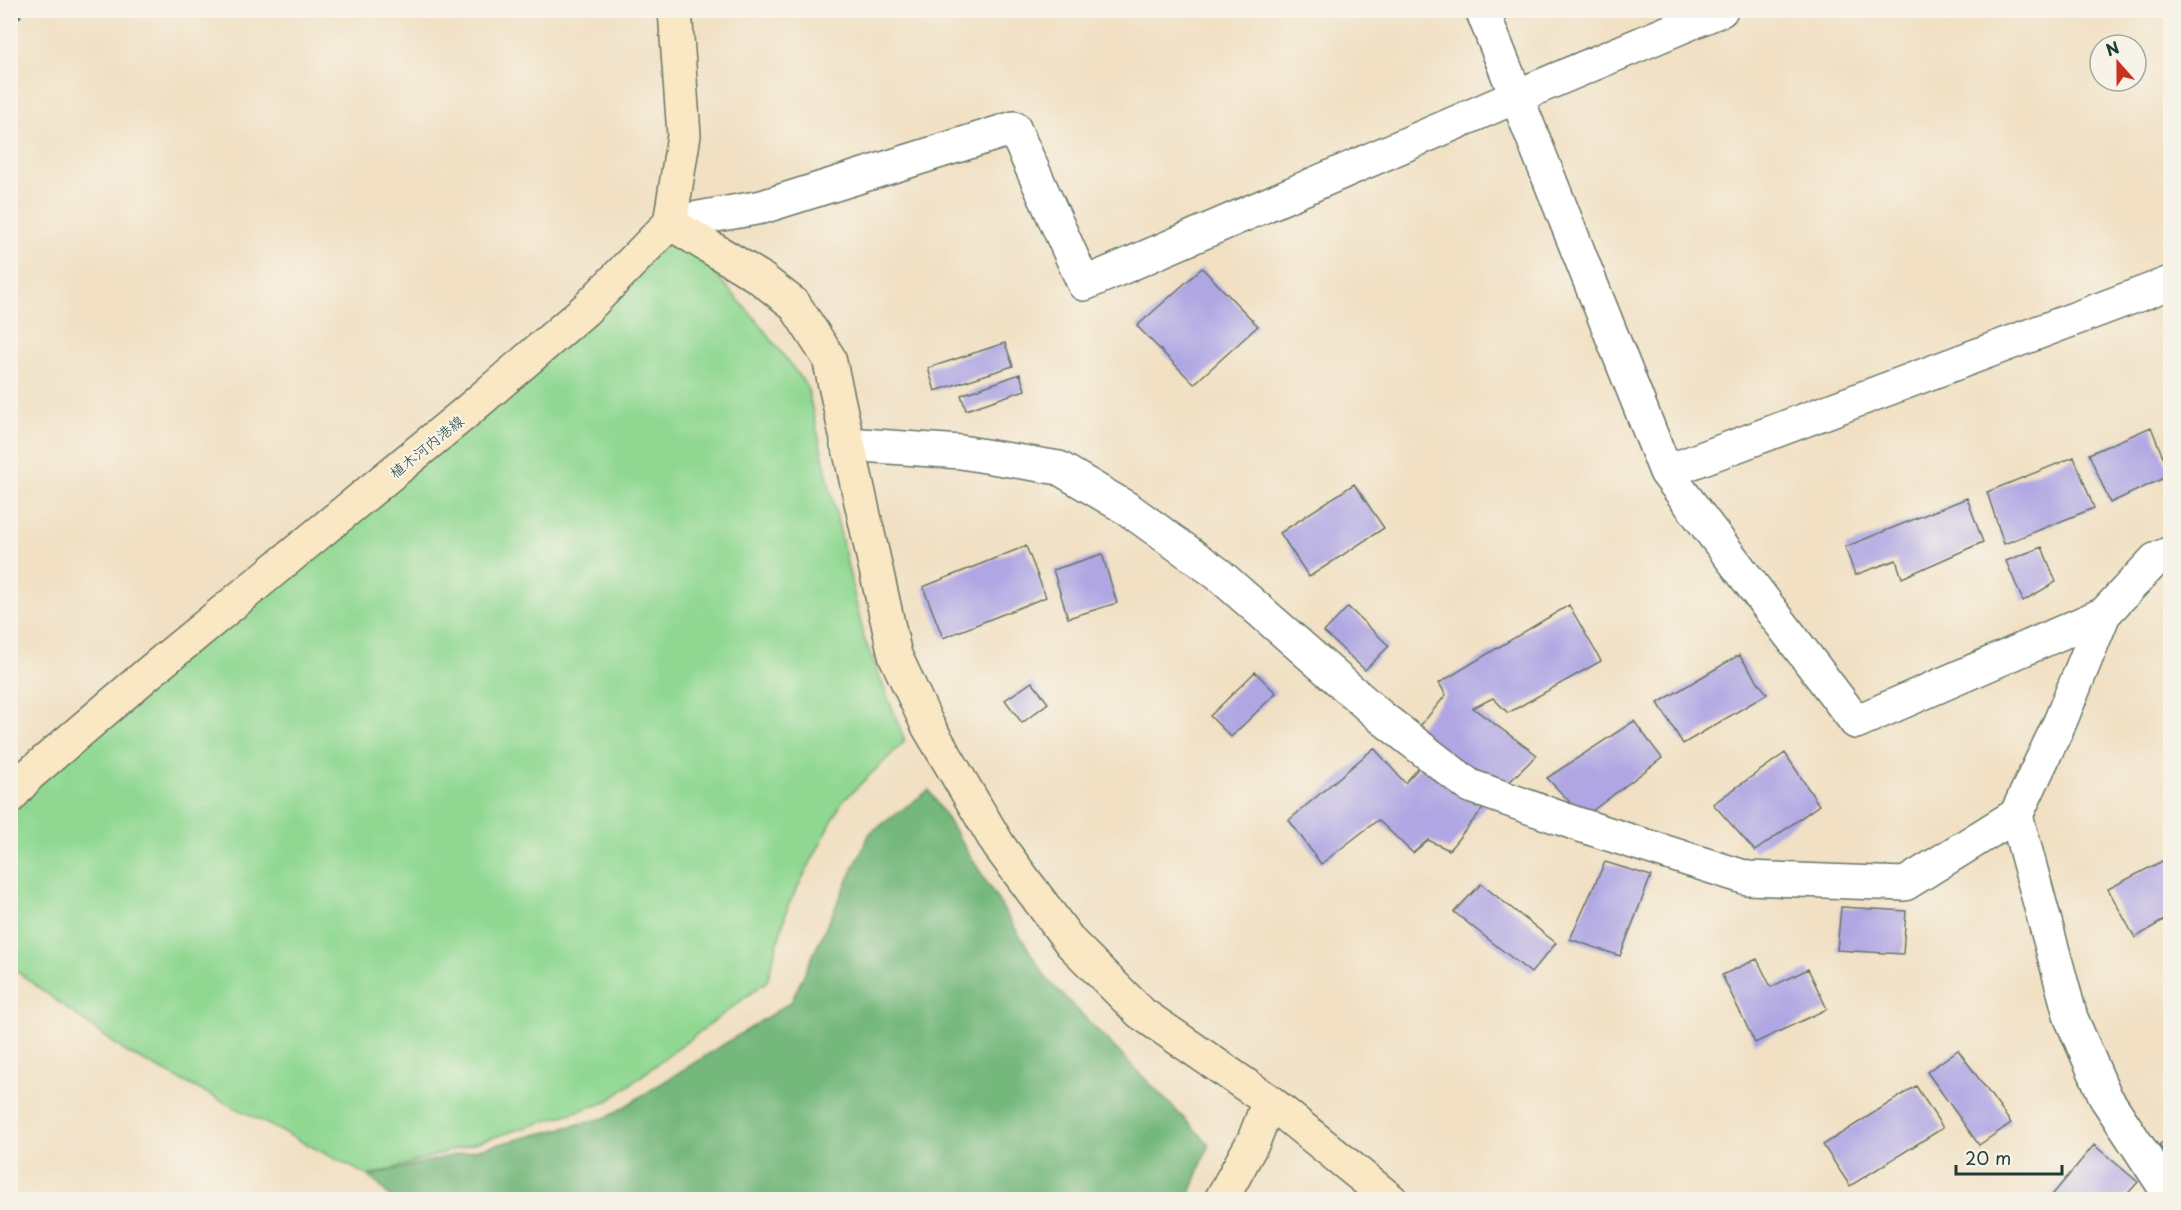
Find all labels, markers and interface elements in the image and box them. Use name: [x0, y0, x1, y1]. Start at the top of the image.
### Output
north arrow: [2088, 33, 2148, 93]
text: N: [2102, 35, 2122, 62]
street label: 植木河内港線: [384, 409, 468, 483]
scale bar: [1956, 1138, 2062, 1176]
text: 20 m: [1965, 1144, 2011, 1171]

